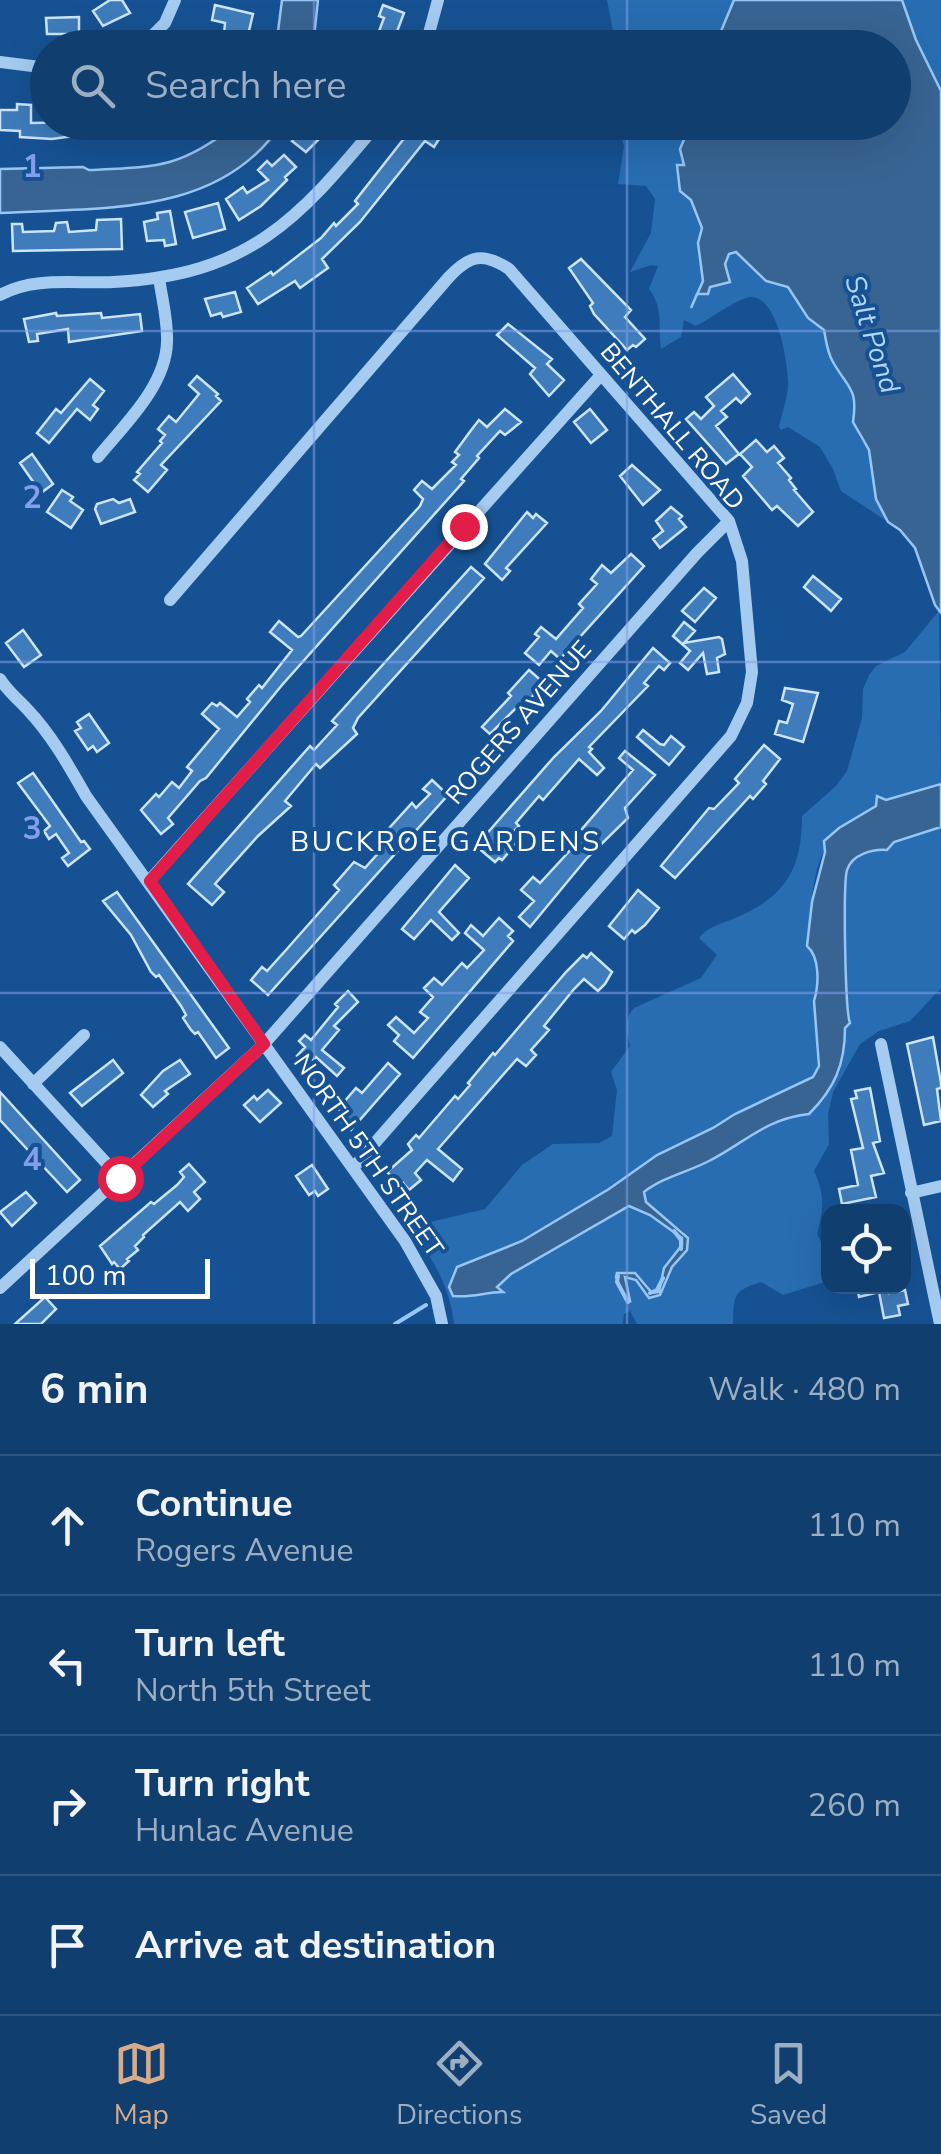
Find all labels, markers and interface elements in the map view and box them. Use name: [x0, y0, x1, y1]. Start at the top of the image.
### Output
search box: [30, 30, 911, 140]
icon: search: [65, 58, 120, 113]
text: Search here: [145, 60, 346, 111]
text: 1: [22, 145, 42, 188]
water label: Salt Pond: [835, 270, 909, 399]
street label: BENTHALL ROAD: [592, 336, 752, 517]
text: 2: [22, 476, 42, 519]
route end: [442, 504, 488, 550]
street label: ROGERS AVENUE: [438, 633, 599, 812]
text: 3: [22, 807, 42, 850]
district label: BUCKROE GARDENS: [290, 823, 602, 861]
street label: NORTH 5TH STREET: [285, 1047, 451, 1264]
text: 4: [22, 1138, 42, 1181]
route start: [98, 1156, 144, 1202]
map controls: [821, 1204, 911, 1294]
button: locate: [821, 1204, 911, 1294]
scale bar: [30, 1254, 210, 1298]
text: 100 m: [45, 1257, 127, 1295]
text: 6 min: [40, 1361, 149, 1418]
text: Walk · 480 m: [708, 1368, 901, 1411]
text: Continue: [135, 1478, 293, 1529]
icon: ahead: [40, 1498, 95, 1553]
text: 110 m: [808, 1504, 901, 1547]
text: Rogers Avenue: [135, 1529, 353, 1572]
text: Turn left: [135, 1618, 285, 1669]
icon: left: [40, 1638, 95, 1693]
text: 110 m: [808, 1644, 901, 1687]
text: North 5th Street: [135, 1669, 370, 1712]
text: Turn right: [135, 1758, 310, 1809]
icon: right: [40, 1778, 95, 1833]
text: 260 m: [808, 1784, 901, 1827]
text: Hunlac Avenue: [135, 1809, 354, 1852]
icon: arrive: [40, 1918, 95, 1973]
text: Arrive at destination: [135, 1920, 496, 1971]
tab: Map: [114, 2036, 169, 2134]
tab: Directions: [396, 2036, 522, 2134]
tab: Saved: [750, 2036, 827, 2134]

